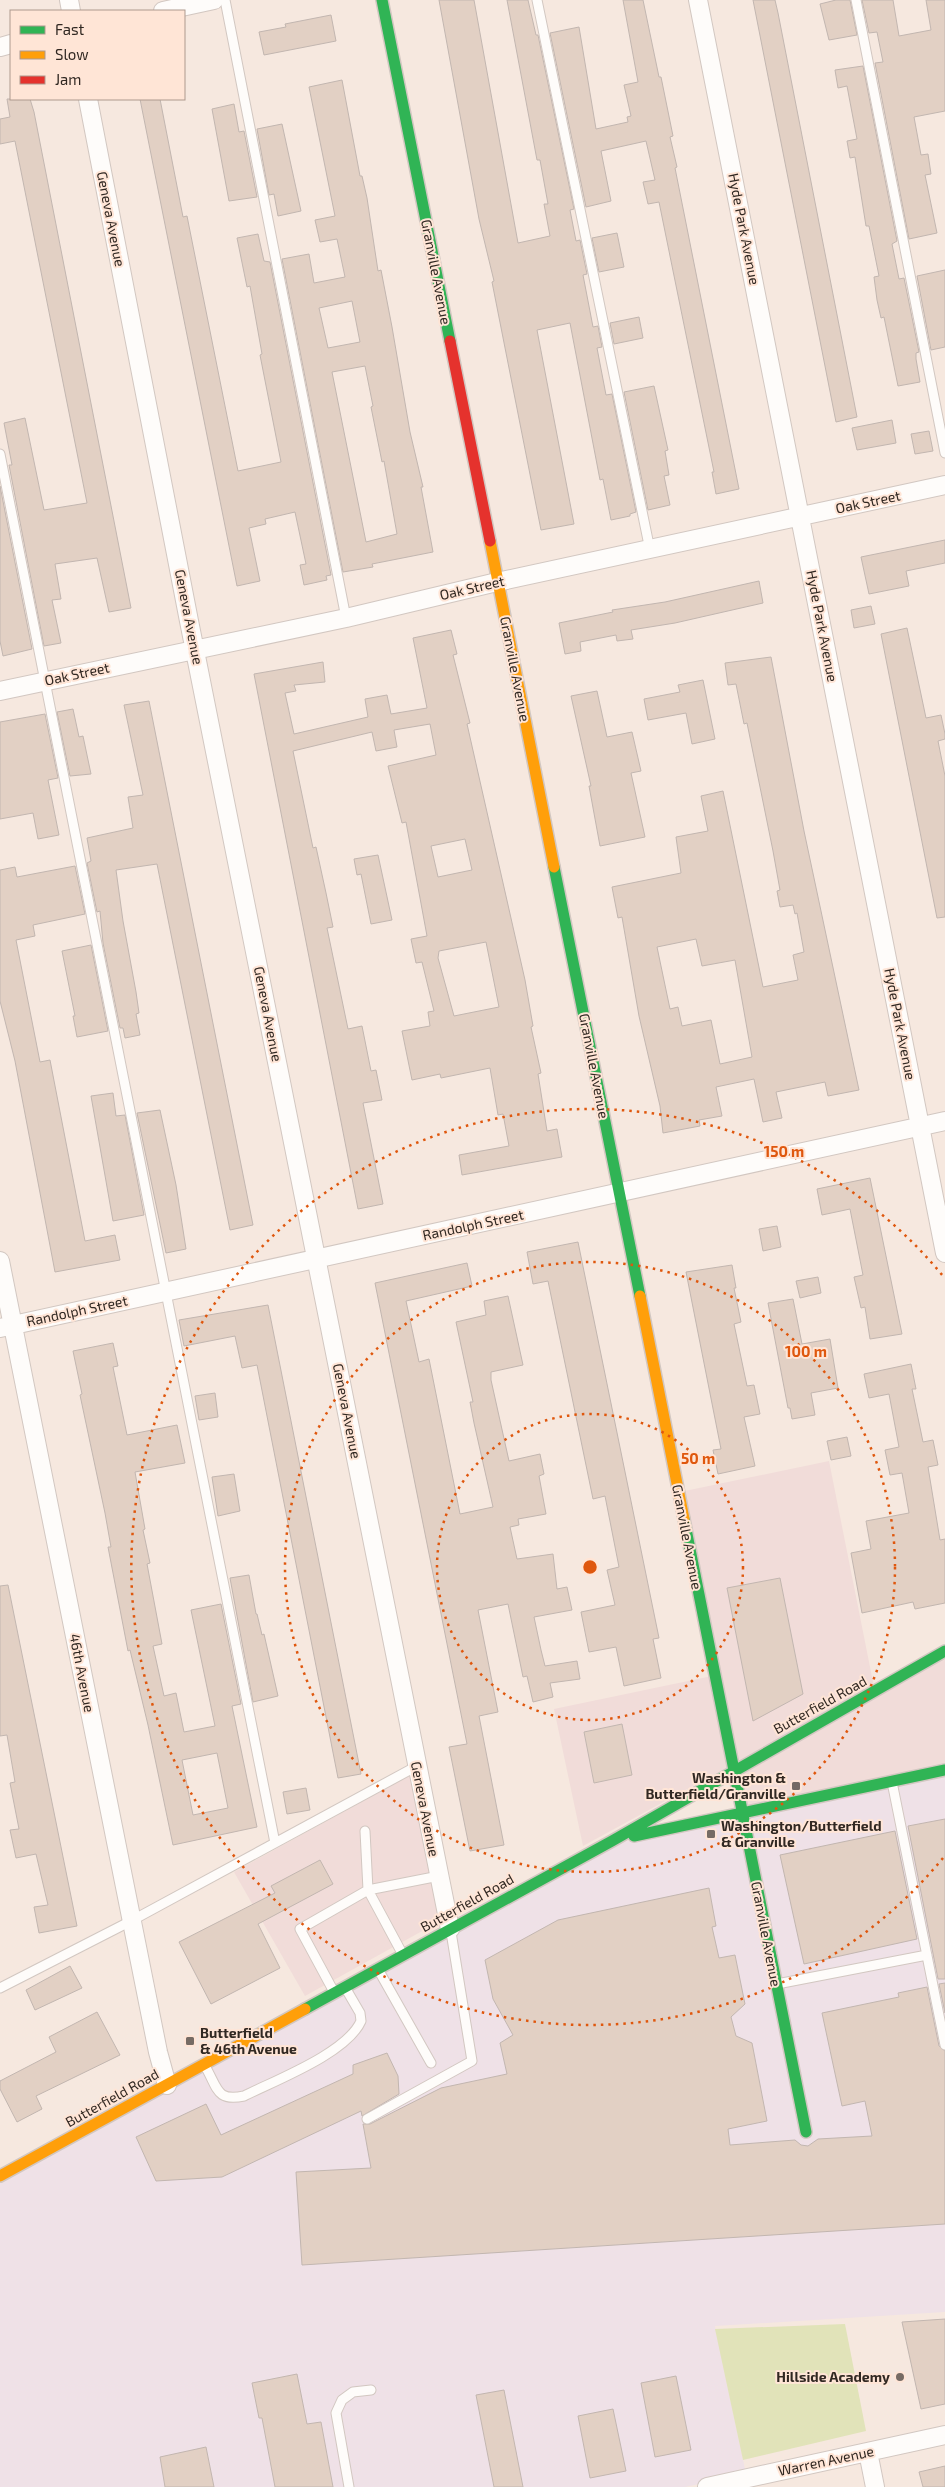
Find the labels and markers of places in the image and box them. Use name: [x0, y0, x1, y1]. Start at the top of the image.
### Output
centre of rings: [581, 1558, 599, 1576]
place label: Washington & Butterfield/Granville: [645, 1769, 786, 1802]
marker: Washington & Butterfield/Granville: [790, 1780, 802, 1792]
place label: Washington/Butterfield & Granville: [721, 1817, 882, 1850]
marker: Washington/Butterfield & Granville: [705, 1828, 717, 1840]
place label: Butterfield & 46th Avenue: [200, 2024, 297, 2057]
marker: Butterfield & 46th Avenue: [184, 2035, 196, 2047]
place label: Hillside Academy: [776, 2368, 890, 2385]
marker: Hillside Academy: [894, 2371, 906, 2383]

